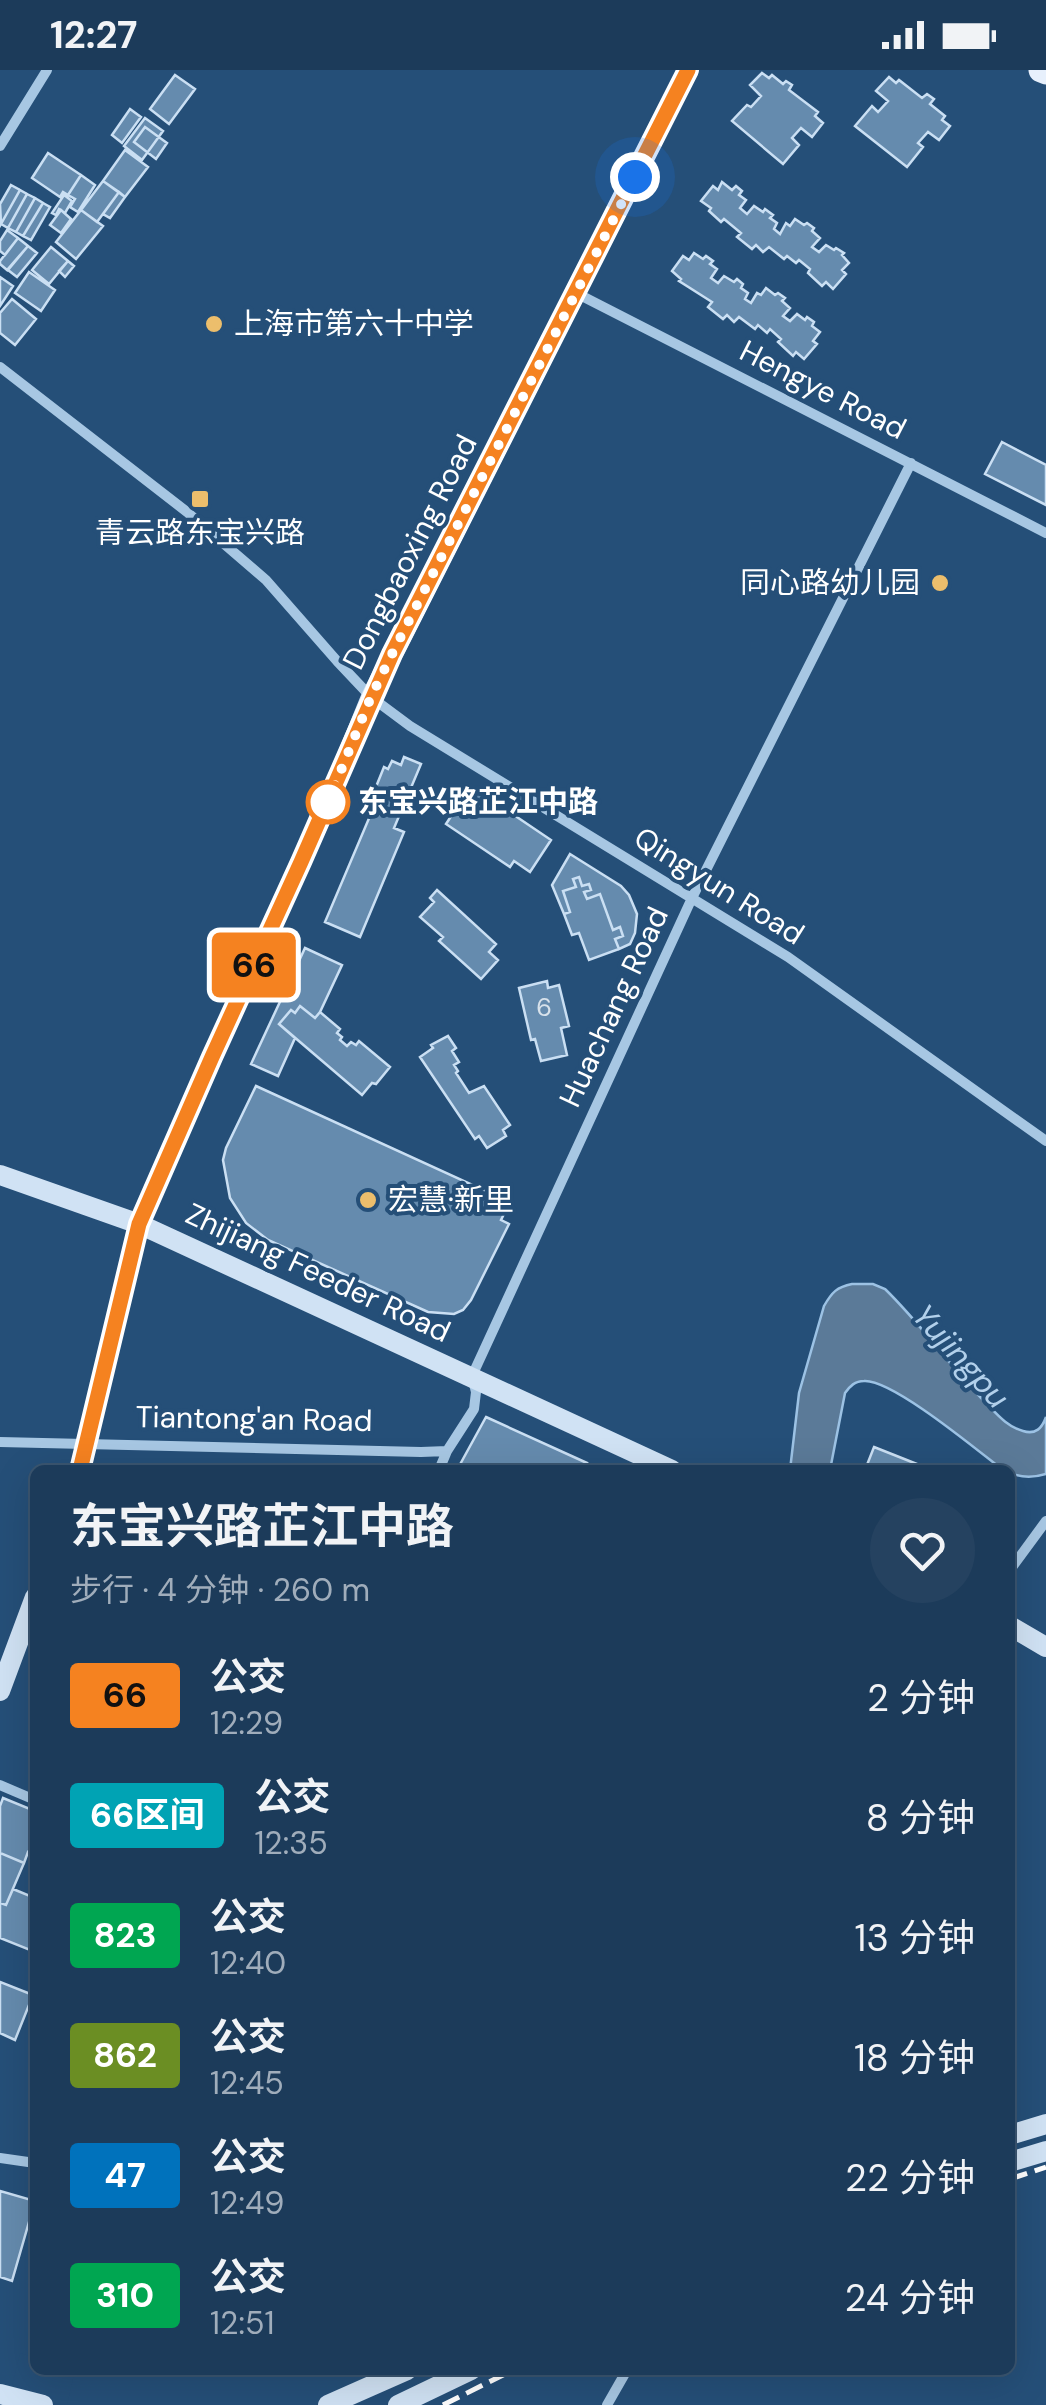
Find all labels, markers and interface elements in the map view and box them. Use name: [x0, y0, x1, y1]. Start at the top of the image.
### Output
text: 12:27: [50, 10, 137, 60]
your location: [610, 152, 660, 202]
place label: 上海市第六十中学: [234, 304, 474, 343]
marker: 上海市第六十中学: [203, 313, 225, 335]
street label: Hengye Road: [733, 331, 913, 448]
street label: Dongbaoxing Road: [333, 428, 486, 676]
marker: 青云路东宝兴路: [189, 488, 211, 510]
place label: 青云路东宝兴路: [95, 513, 305, 552]
place label: 同心路幼儿园: [740, 563, 920, 602]
marker: 同心路幼儿园: [929, 572, 951, 594]
marker: 东宝兴路芷江中路: [307, 781, 349, 823]
place label: 东宝兴路芷江中路: [358, 782, 598, 821]
street label: Qingyun Road: [627, 818, 812, 953]
street label: Huachang Road: [550, 900, 677, 1113]
line badge: 66: [209, 932, 299, 998]
text: 66: [232, 942, 276, 988]
house number: 6: [536, 991, 552, 1024]
place label: 宏慧·新里: [388, 1180, 514, 1219]
marker: 宏慧·新里: [357, 1189, 379, 1211]
street label: Zhijiang Feeder Road: [180, 1194, 457, 1351]
water label: Yujingpu: [903, 1295, 1019, 1417]
street label: Tiantong'an Road: [135, 1397, 373, 1440]
text: 东宝兴路芷江中路: [70, 1495, 454, 1558]
button: heart: [870, 1498, 975, 1603]
text: 步行 · 4 分钟 · 260 m: [70, 1569, 370, 1611]
text: 公交: [210, 1652, 286, 1702]
text: 66: [103, 1672, 147, 1718]
text: 2 分钟: [867, 1673, 975, 1723]
text: 12:29: [210, 1702, 283, 1744]
text: 公交: [254, 1772, 330, 1822]
text: 66区间: [90, 1792, 204, 1838]
text: 8 分钟: [866, 1793, 975, 1843]
text: 12:35: [254, 1822, 328, 1864]
text: 公交: [210, 1892, 286, 1942]
text: 823: [93, 1912, 157, 1958]
text: 13 分钟: [855, 1913, 975, 1963]
text: 12:40: [210, 1942, 286, 1984]
text: 公交: [210, 2012, 286, 2062]
text: 862: [93, 2032, 157, 2078]
text: 18 分钟: [854, 2033, 975, 2083]
text: 12:45: [210, 2062, 284, 2104]
text: 公交: [210, 2132, 286, 2182]
text: 47: [104, 2152, 146, 2198]
text: 22 分钟: [845, 2153, 975, 2203]
text: 12:49: [210, 2182, 284, 2224]
text: 公交: [210, 2252, 286, 2302]
text: 310: [96, 2272, 154, 2318]
text: 24 分钟: [845, 2273, 975, 2323]
text: 12:51: [210, 2302, 274, 2344]

